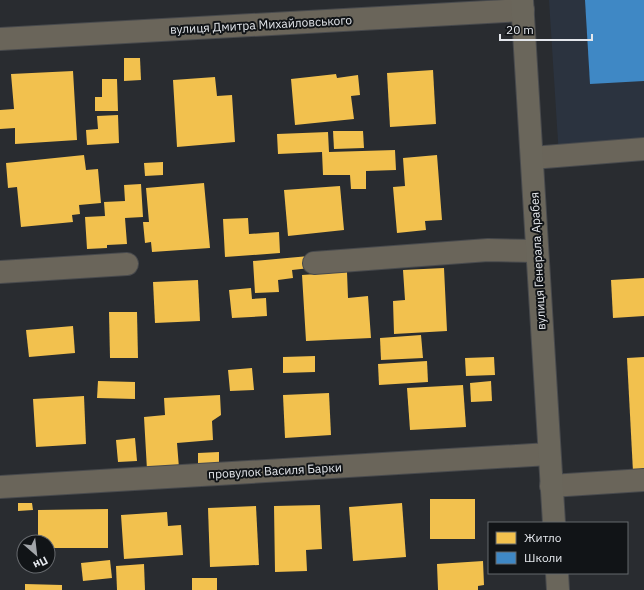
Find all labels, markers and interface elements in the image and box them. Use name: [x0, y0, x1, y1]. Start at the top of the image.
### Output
street label: вулиця Дмитра Михайловського: [170, 12, 353, 37]
scale bar: [500, 16, 592, 42]
text: 20 m: [506, 22, 534, 37]
street label: вулиця Генерала Арабея: [526, 192, 549, 330]
street label: провулок Василя Барки: [208, 460, 342, 481]
legend: [488, 522, 628, 574]
text: Житло: [524, 530, 562, 545]
north arrow: [16, 534, 56, 574]
text: Школи: [524, 550, 562, 565]
text: Пн: [31, 553, 50, 572]

